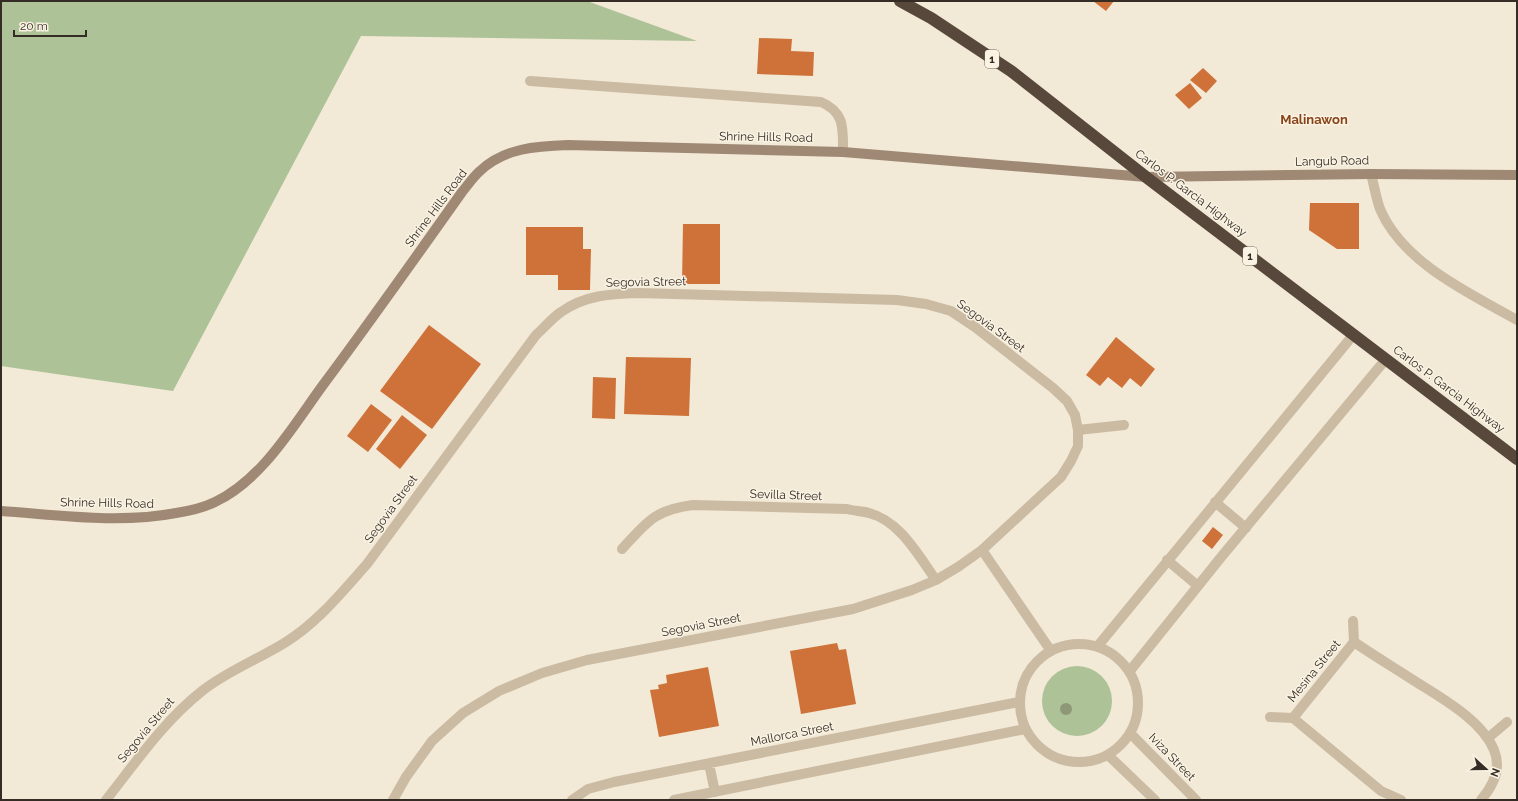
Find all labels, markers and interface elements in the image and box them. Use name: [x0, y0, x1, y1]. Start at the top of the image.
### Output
scale bar: [14, 12, 86, 38]
text: 20 m: [20, 19, 48, 33]
road number: 1: [985, 50, 999, 68]
district label: Malinawon: [1280, 112, 1348, 127]
street label: Shrine Hills Road: [719, 129, 813, 145]
street label: Carlos P. Garcia Highway: [1132, 146, 1250, 240]
street label: Langub Road: [1295, 153, 1369, 169]
street label: Shrine Hills Road: [402, 166, 470, 250]
road number: 1: [1243, 247, 1257, 265]
street label: Segovia Street: [606, 274, 686, 290]
street label: Segovia Street: [954, 297, 1028, 355]
street label: Carlos P. Garcia Highway: [1390, 342, 1508, 436]
street label: Segovia Street: [362, 472, 420, 546]
street label: Sevilla Street: [749, 487, 823, 503]
street label: Shrine Hills Road: [60, 495, 154, 511]
street label: Segovia Street: [660, 610, 742, 640]
street label: Mesina Street: [1285, 637, 1343, 705]
street label: Segovia Street: [115, 695, 177, 765]
street label: Mallorca Street: [749, 719, 835, 749]
street label: Iviza Street: [1146, 730, 1198, 784]
north arrow: [1466, 749, 1506, 789]
text: N: [1487, 766, 1502, 779]

